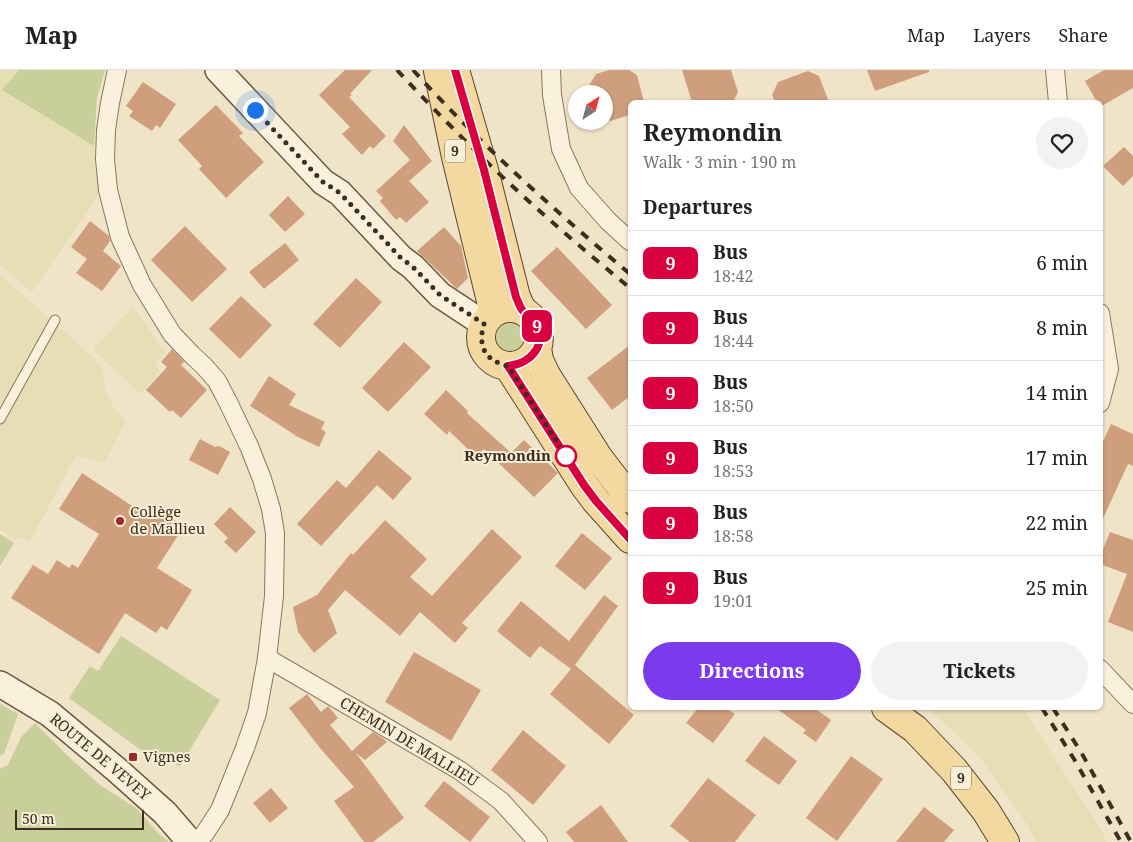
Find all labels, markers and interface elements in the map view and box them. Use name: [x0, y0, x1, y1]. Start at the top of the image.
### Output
text: Map: [25, 18, 78, 51]
text: Map: [907, 23, 945, 47]
text: Layers: [973, 23, 1031, 47]
text: Share: [1059, 23, 1108, 47]
north arrow: [568, 85, 612, 130]
map controls: [568, 85, 613, 130]
your location: [243, 98, 268, 123]
text: Reymondin: [643, 115, 782, 148]
button: heart: [1036, 117, 1088, 169]
road number: 9: [445, 140, 465, 162]
text: Walk · 3 min · 190 m: [643, 151, 796, 173]
text: Departures: [643, 194, 752, 220]
text: Bus: [713, 239, 748, 265]
text: 6 min: [1036, 250, 1088, 276]
text: 9: [665, 251, 676, 275]
text: 18:42: [713, 265, 753, 287]
text: Bus: [713, 304, 748, 330]
line badge: 9: [521, 310, 553, 342]
text: 9: [532, 314, 542, 338]
text: 8 min: [1036, 315, 1088, 341]
text: 9: [665, 316, 676, 340]
text: 18:44: [713, 330, 753, 352]
text: Bus: [713, 369, 748, 395]
text: 14 min: [1026, 380, 1088, 406]
text: 9: [665, 381, 676, 405]
text: 18:50: [713, 395, 753, 417]
text: Bus: [713, 434, 748, 460]
place label: Reymondin: [464, 445, 551, 465]
marker: Reymondin: [555, 445, 577, 467]
text: 17 min: [1026, 445, 1088, 471]
text: 9: [665, 446, 676, 470]
text: 18:53: [713, 460, 753, 482]
text: Bus: [713, 499, 748, 525]
place label: Collège de Mallieu: [130, 501, 206, 538]
text: 22 min: [1026, 510, 1088, 536]
text: 9: [665, 511, 676, 535]
marker: Collège de Mallieu: [114, 515, 126, 527]
text: 18:58: [713, 525, 753, 547]
text: Bus: [713, 564, 748, 590]
text: 25 min: [1026, 575, 1088, 601]
text: 9: [665, 576, 676, 600]
text: 19:01: [713, 590, 753, 612]
button: Directions: [643, 642, 861, 700]
button: Tickets: [871, 642, 1088, 700]
street label: CHEMIN DE MALLIEU: [336, 692, 483, 791]
street label: ROUTE DE VEVEY: [46, 708, 156, 805]
place label: Vignes: [143, 746, 191, 766]
marker: Vignes: [127, 751, 139, 763]
road number: 9: [951, 766, 971, 790]
scale bar: [15, 807, 144, 830]
text: 50 m: [22, 809, 55, 828]

